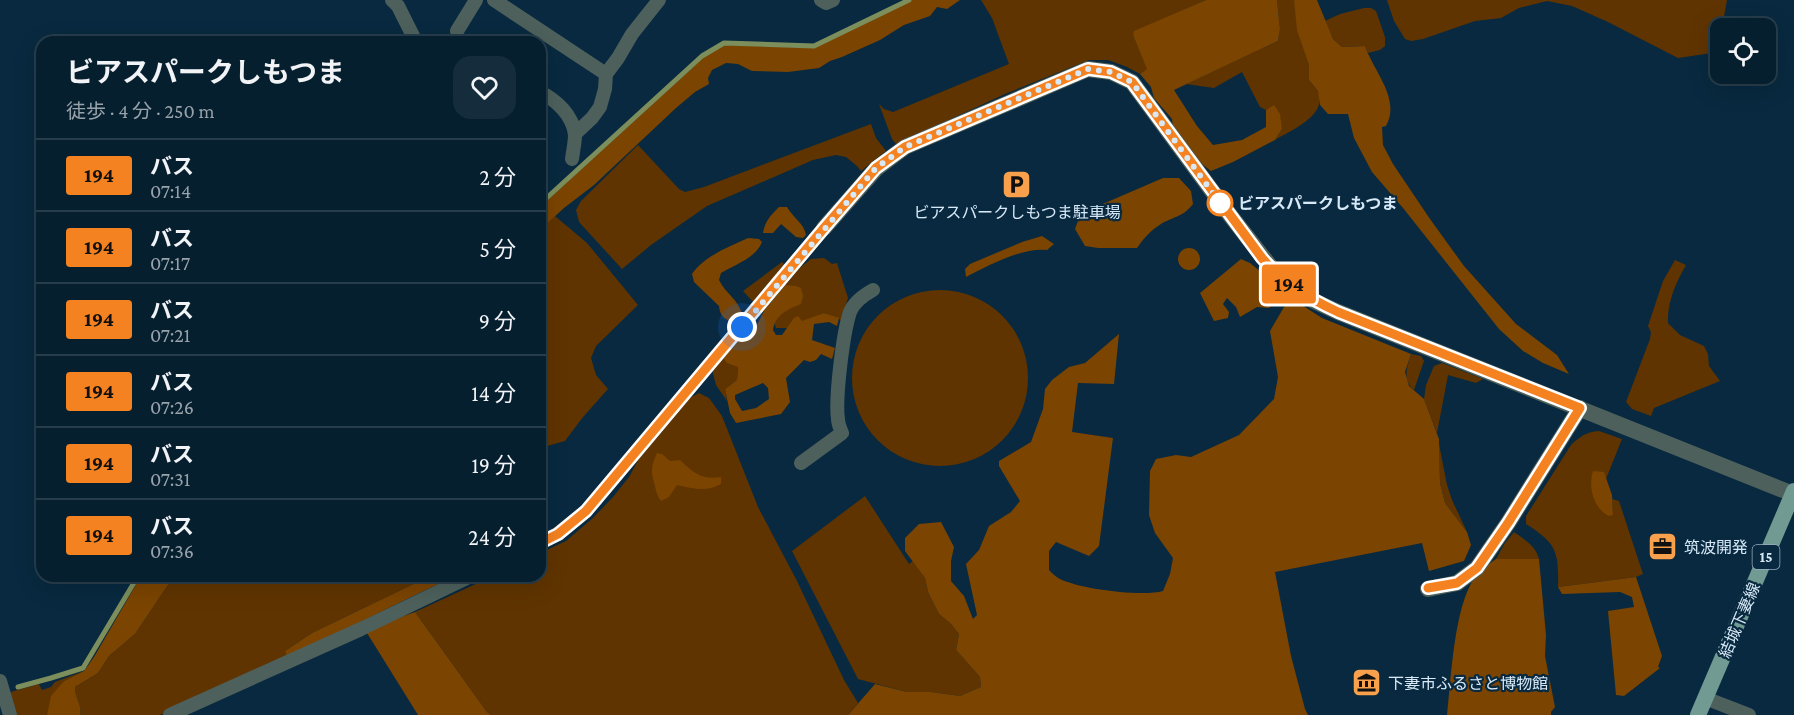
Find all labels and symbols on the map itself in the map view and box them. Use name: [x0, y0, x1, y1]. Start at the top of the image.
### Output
parking icon: ビアスパークしもつま駐車場: [1001, 168, 1033, 200]
marker: ビアスパークしもつま: [1207, 190, 1233, 216]
place label: ビアスパークしもつま: [1238, 195, 1397, 212]
place label: ビアスパークしもつま駐車場: [913, 204, 1121, 221]
line badge: 194: [1254, 264, 1324, 304]
your location: [727, 312, 757, 342]
office icon: 筑波開発: [1647, 531, 1679, 563]
place label: 筑波開発: [1684, 539, 1748, 556]
road number: 15: [1752, 545, 1780, 569]
street label: 結城下妻線: [1716, 580, 1763, 660]
museum icon: 下妻市ふるさと博物館: [1351, 667, 1383, 699]
place label: 下妻市ふるさと博物館: [1388, 675, 1548, 692]

